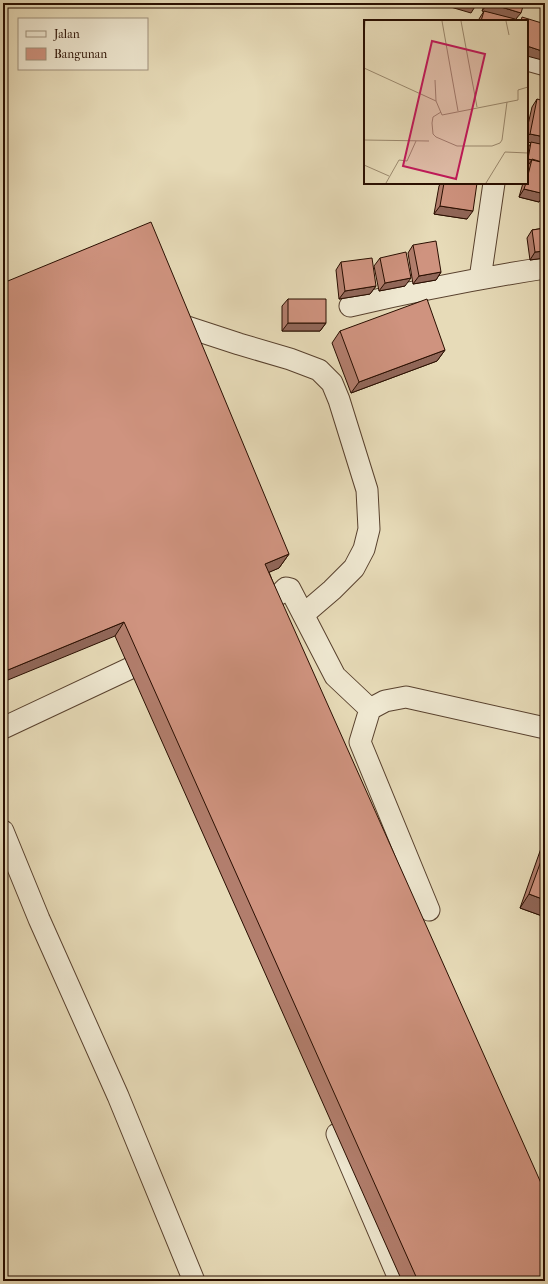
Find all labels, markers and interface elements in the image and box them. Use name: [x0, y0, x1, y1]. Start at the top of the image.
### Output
legend: [18, 18, 148, 70]
inset map: [364, 20, 528, 184]
text: Jalan: [53, 27, 80, 41]
text: Bangunan: [54, 47, 107, 61]

